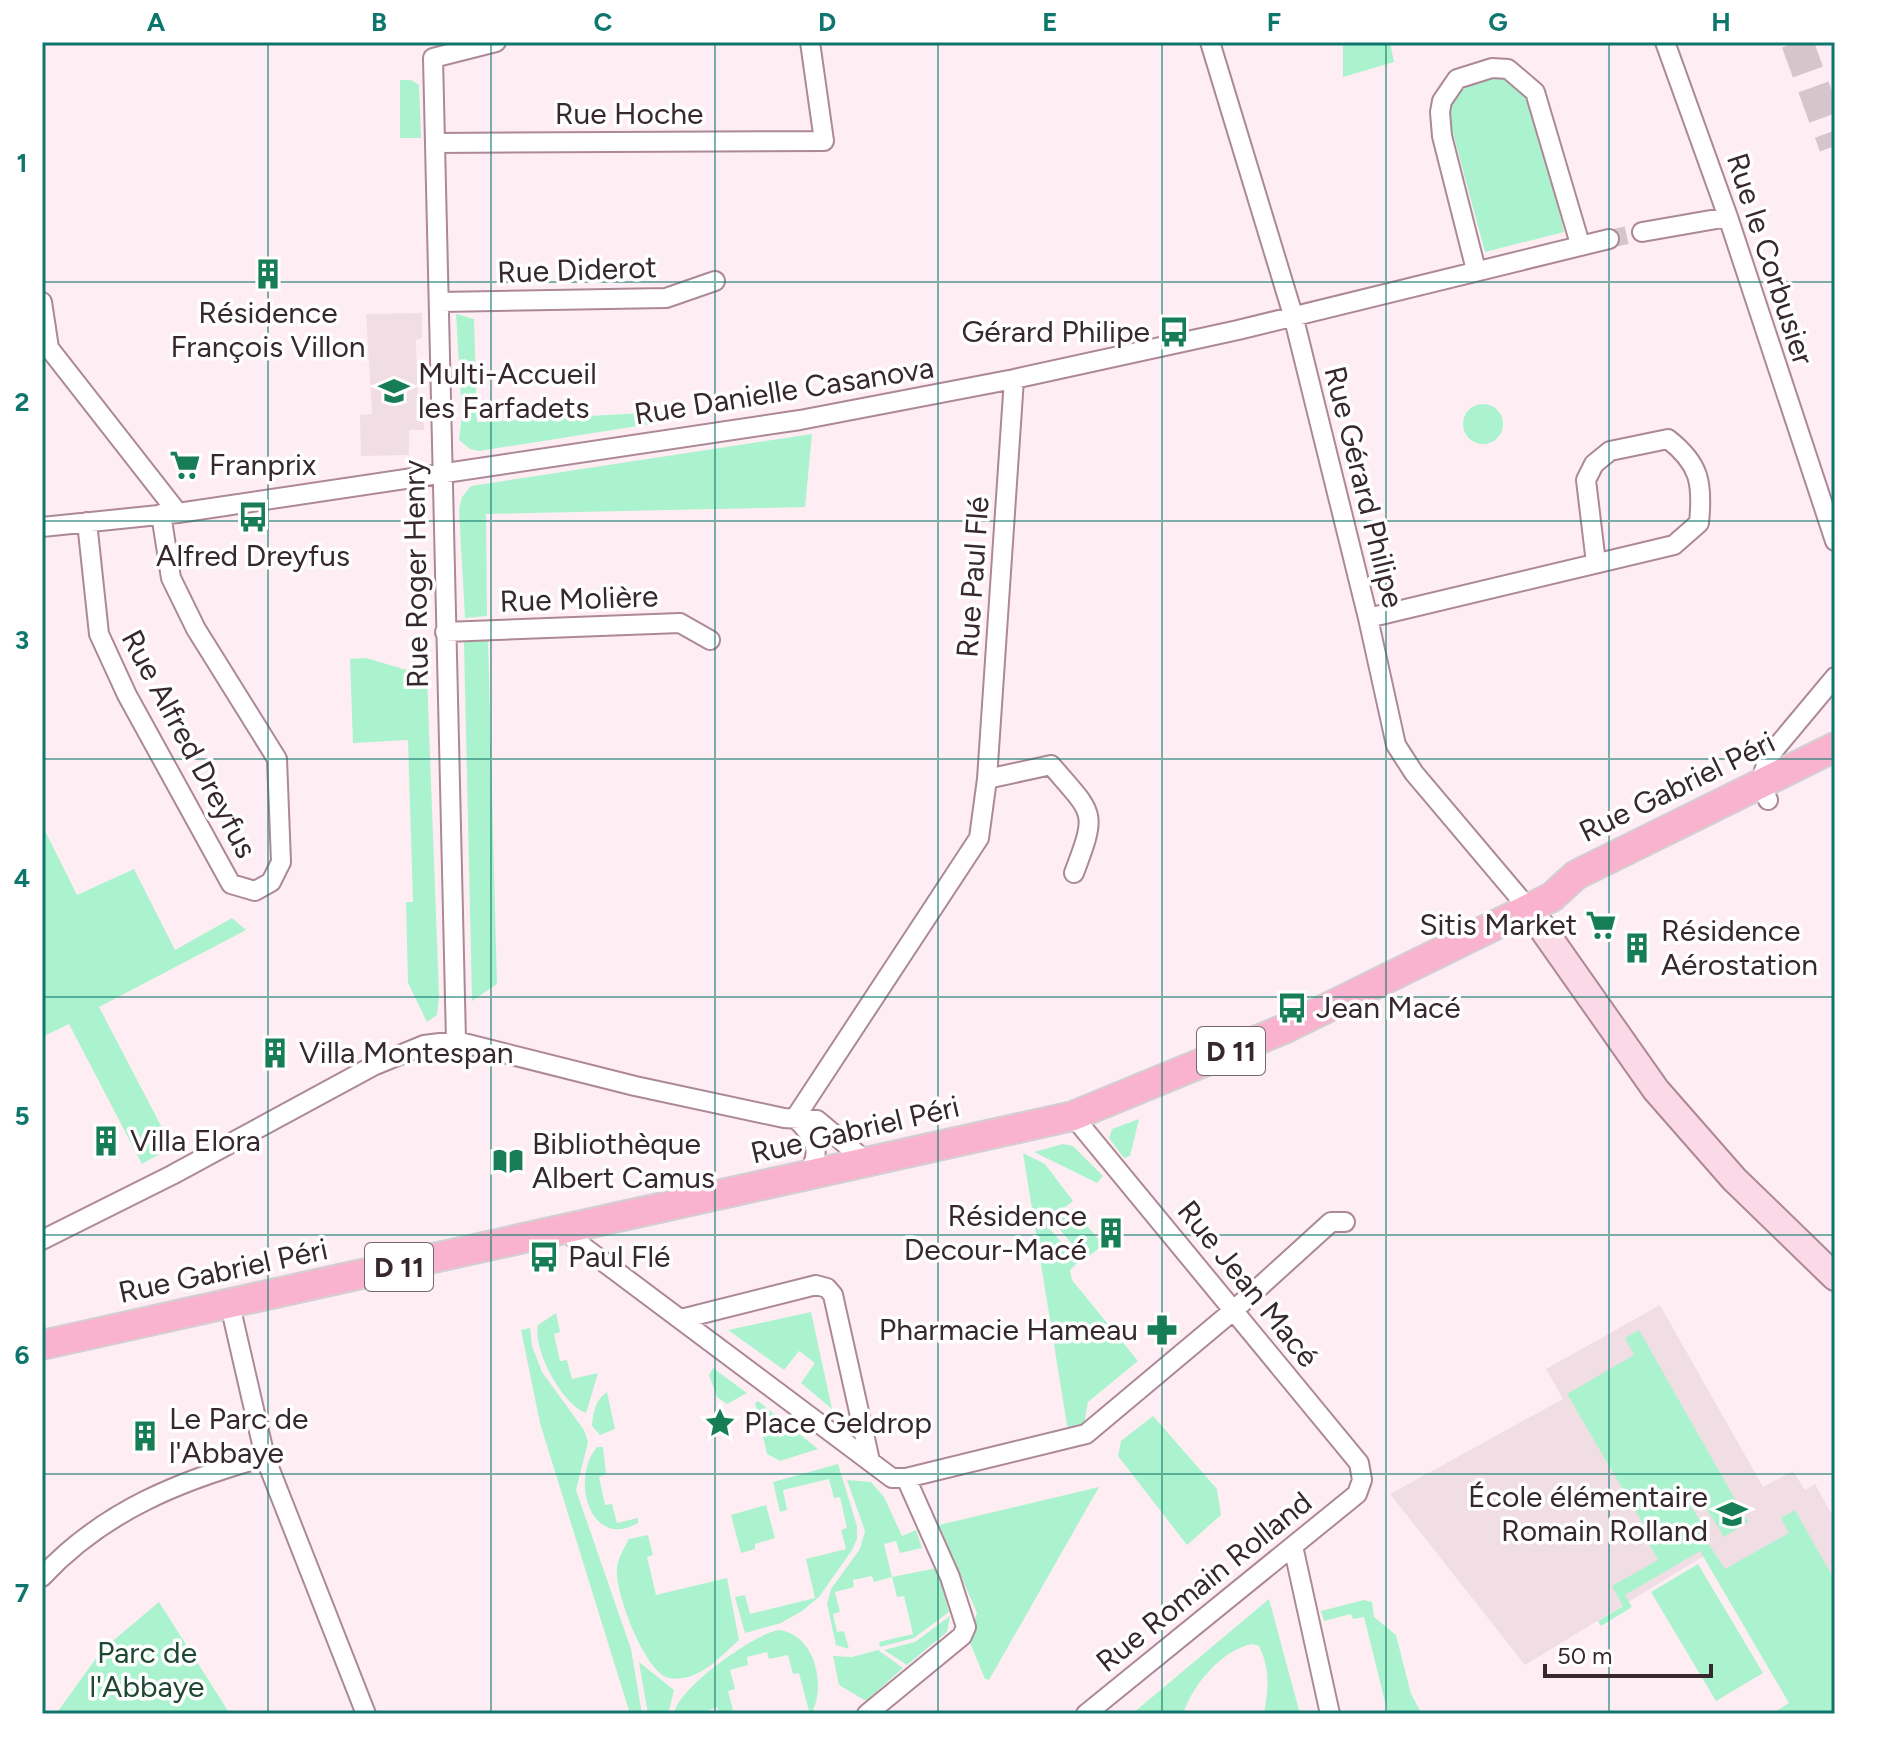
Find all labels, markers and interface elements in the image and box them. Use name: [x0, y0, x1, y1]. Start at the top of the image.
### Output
text: A: [147, 6, 166, 38]
text: B: [371, 6, 387, 38]
text: C: [594, 6, 613, 38]
text: D: [818, 6, 836, 38]
text: E: [1042, 6, 1058, 38]
text: F: [1267, 6, 1281, 38]
text: G: [1488, 6, 1508, 38]
text: H: [1711, 6, 1731, 38]
street label: Rue Hoche: [555, 95, 703, 132]
text: 1: [17, 147, 27, 179]
street label: Rue le Corbusier: [1719, 148, 1822, 369]
street label: Rue Diderot: [497, 248, 657, 291]
building icon: Résidence François Villon: [251, 257, 285, 291]
place label: Résidence François Villon: [170, 294, 366, 365]
place label: Gérard Philipe: [961, 313, 1150, 350]
bus stop icon: Gérard Philipe: [1157, 315, 1191, 349]
street label: Rue Danielle Casanova: [631, 349, 936, 432]
place label: Multi-Accueil les Farfadets: [418, 355, 597, 426]
street label: Rue Gérard Philipe: [1317, 362, 1412, 612]
school or university icon: Multi-Accueil les Farfadets: [377, 374, 411, 408]
text: 2: [14, 386, 30, 418]
place label: Franprix: [209, 446, 316, 483]
supermarket icon: Franprix: [168, 448, 202, 482]
street label: Rue Roger Henry: [395, 459, 436, 689]
street label: Rue Paul Flé: [948, 495, 997, 659]
bus stop icon: Alfred Dreyfus: [236, 500, 270, 534]
place label: Alfred Dreyfus: [156, 537, 350, 574]
street label: Rue Molière: [499, 577, 659, 620]
street label: Rue Alfred Dreyfus: [114, 623, 265, 864]
text: 3: [15, 624, 29, 656]
street label: Rue Gabriel Péri: [1573, 723, 1781, 850]
text: 4: [14, 862, 30, 894]
place label: Sitis Market: [1419, 906, 1577, 943]
supermarket icon: Sitis Market: [1584, 908, 1618, 942]
place label: Résidence Aérostation: [1661, 912, 1818, 983]
building icon: Résidence Aérostation: [1620, 931, 1654, 965]
place label: Jean Macé: [1316, 989, 1461, 1026]
bus stop icon: Jean Macé: [1275, 991, 1309, 1025]
road number: D 11: [1197, 1027, 1265, 1075]
place label: Villa Montespan: [299, 1034, 514, 1071]
building icon: Villa Montespan: [258, 1036, 292, 1070]
street label: Rue Gabriel Péri: [747, 1088, 963, 1172]
text: 5: [14, 1100, 30, 1132]
place label: Villa Elora: [130, 1122, 261, 1159]
building icon: Villa Elora: [89, 1124, 123, 1158]
place label: Bibliothèque Albert Camus: [532, 1125, 715, 1196]
library icon: Bibliothèque Albert Camus: [491, 1144, 525, 1178]
street label: Rue Jean Macé: [1170, 1193, 1327, 1375]
place label: Résidence Decour-Macé: [904, 1197, 1087, 1268]
building icon: Résidence Decour-Macé: [1094, 1216, 1128, 1250]
street label: Rue Gabriel Péri: [115, 1230, 331, 1311]
place label: Paul Flé: [568, 1238, 670, 1275]
bus stop icon: Paul Flé: [527, 1240, 561, 1274]
road number: D 11: [365, 1243, 433, 1291]
place label: Pharmacie Hameau: [879, 1311, 1138, 1348]
pharmacy icon: Pharmacie Hameau: [1145, 1313, 1179, 1347]
text: 6: [14, 1339, 30, 1371]
place label: Le Parc de l'Abbaye: [169, 1400, 309, 1471]
place label: Place Geldrop: [744, 1404, 932, 1441]
place icon: Place Geldrop: [703, 1406, 737, 1440]
building icon: Le Parc de l'Abbaye: [128, 1419, 162, 1453]
place label: École élémentaire Romain Rolland: [1468, 1478, 1708, 1549]
street label: Rue Romain Rolland: [1089, 1483, 1319, 1680]
school or university icon: École élémentaire Romain Rolland: [1715, 1497, 1749, 1531]
text: 7: [15, 1577, 29, 1609]
scale bar: [1545, 1628, 1711, 1678]
park label: Parc de l'Abbaye: [90, 1634, 204, 1705]
text: 50 m: [1557, 1641, 1613, 1670]

